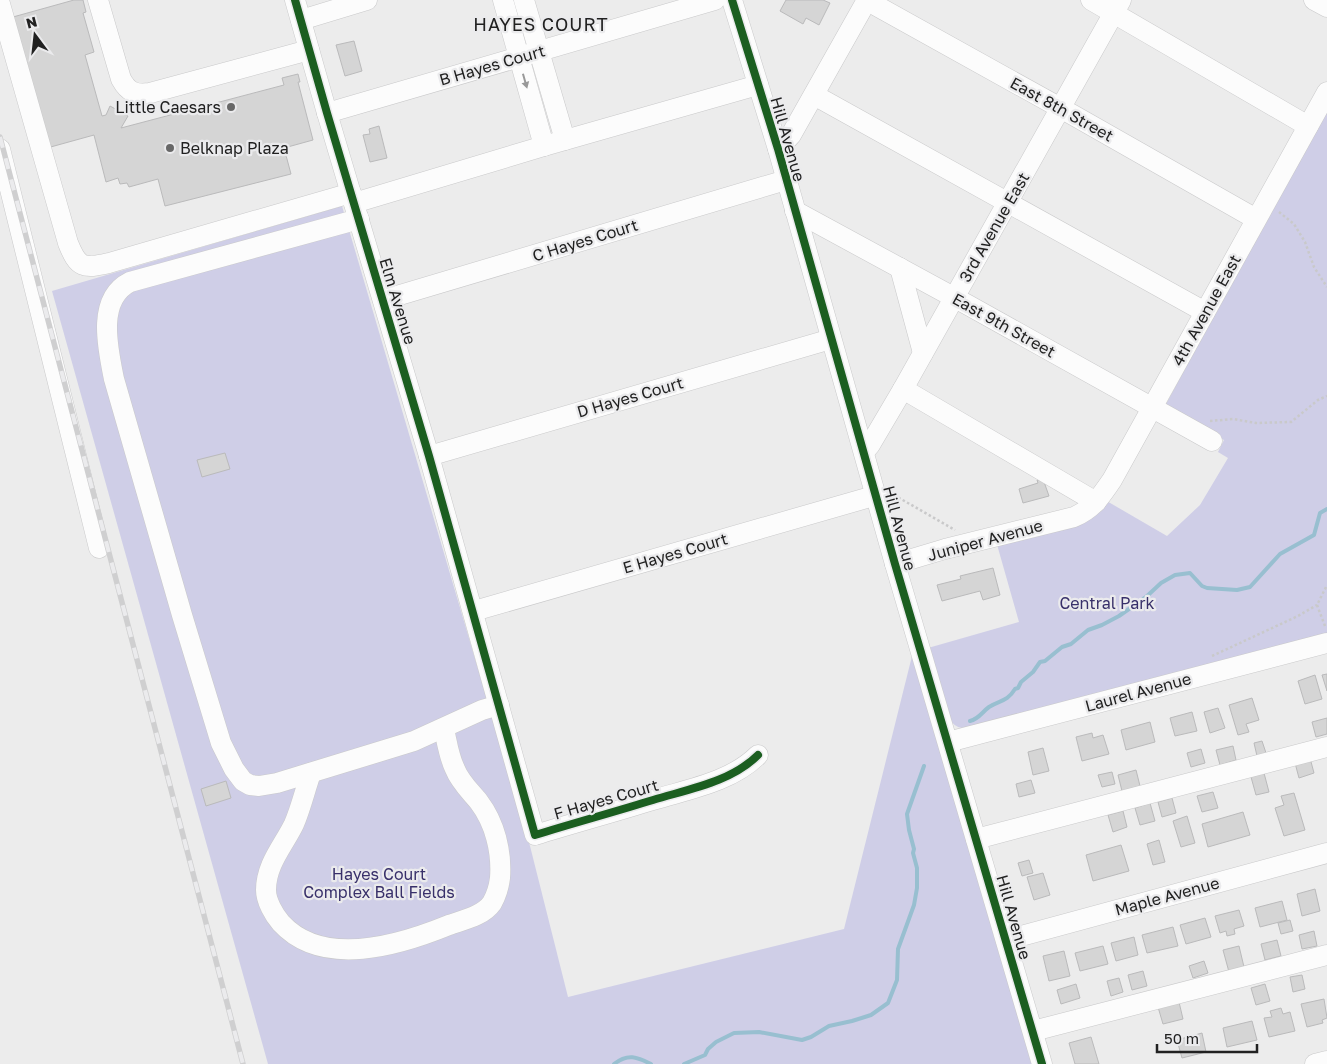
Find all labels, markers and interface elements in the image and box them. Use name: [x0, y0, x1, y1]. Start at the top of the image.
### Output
north arrow: [10, 10, 60, 60]
text: N: [24, 12, 39, 32]
district label: HAYES COURT: [473, 13, 609, 35]
street label: B Hayes Court: [437, 40, 547, 90]
street label: East 8th Street: [1007, 72, 1117, 146]
one-way arrow: [522, 73, 530, 88]
street label: Hill Avenue: [766, 94, 810, 184]
place label: Little Caesars: [115, 97, 221, 117]
marker: Little Caesars: [225, 101, 237, 113]
place label: Belknap Plaza: [180, 138, 289, 158]
marker: Belknap Plaza: [164, 142, 176, 154]
street label: 3rd Avenue East: [955, 169, 1033, 285]
street label: C Hayes Court: [530, 214, 640, 266]
street label: 4th Avenue East: [1167, 251, 1245, 369]
street label: Elm Avenue: [375, 255, 421, 347]
street label: East 9th Street: [949, 288, 1059, 362]
street label: D Hayes Court: [575, 372, 685, 422]
street label: Hill Avenue: [879, 483, 921, 573]
street label: Juniper Avenue: [925, 515, 1045, 565]
street label: E Hayes Court: [620, 528, 730, 578]
park label: Central Park: [1059, 593, 1155, 613]
street label: Laurel Avenue: [1083, 668, 1193, 716]
street label: F Hayes Court: [551, 775, 661, 823]
park label: Hayes Court Complex Ball Fields: [303, 864, 455, 902]
street label: Hill Avenue: [992, 872, 1036, 962]
street label: Maple Avenue: [1113, 872, 1221, 920]
scale bar: [1157, 1022, 1257, 1054]
text: 50 m: [1164, 1029, 1199, 1047]

